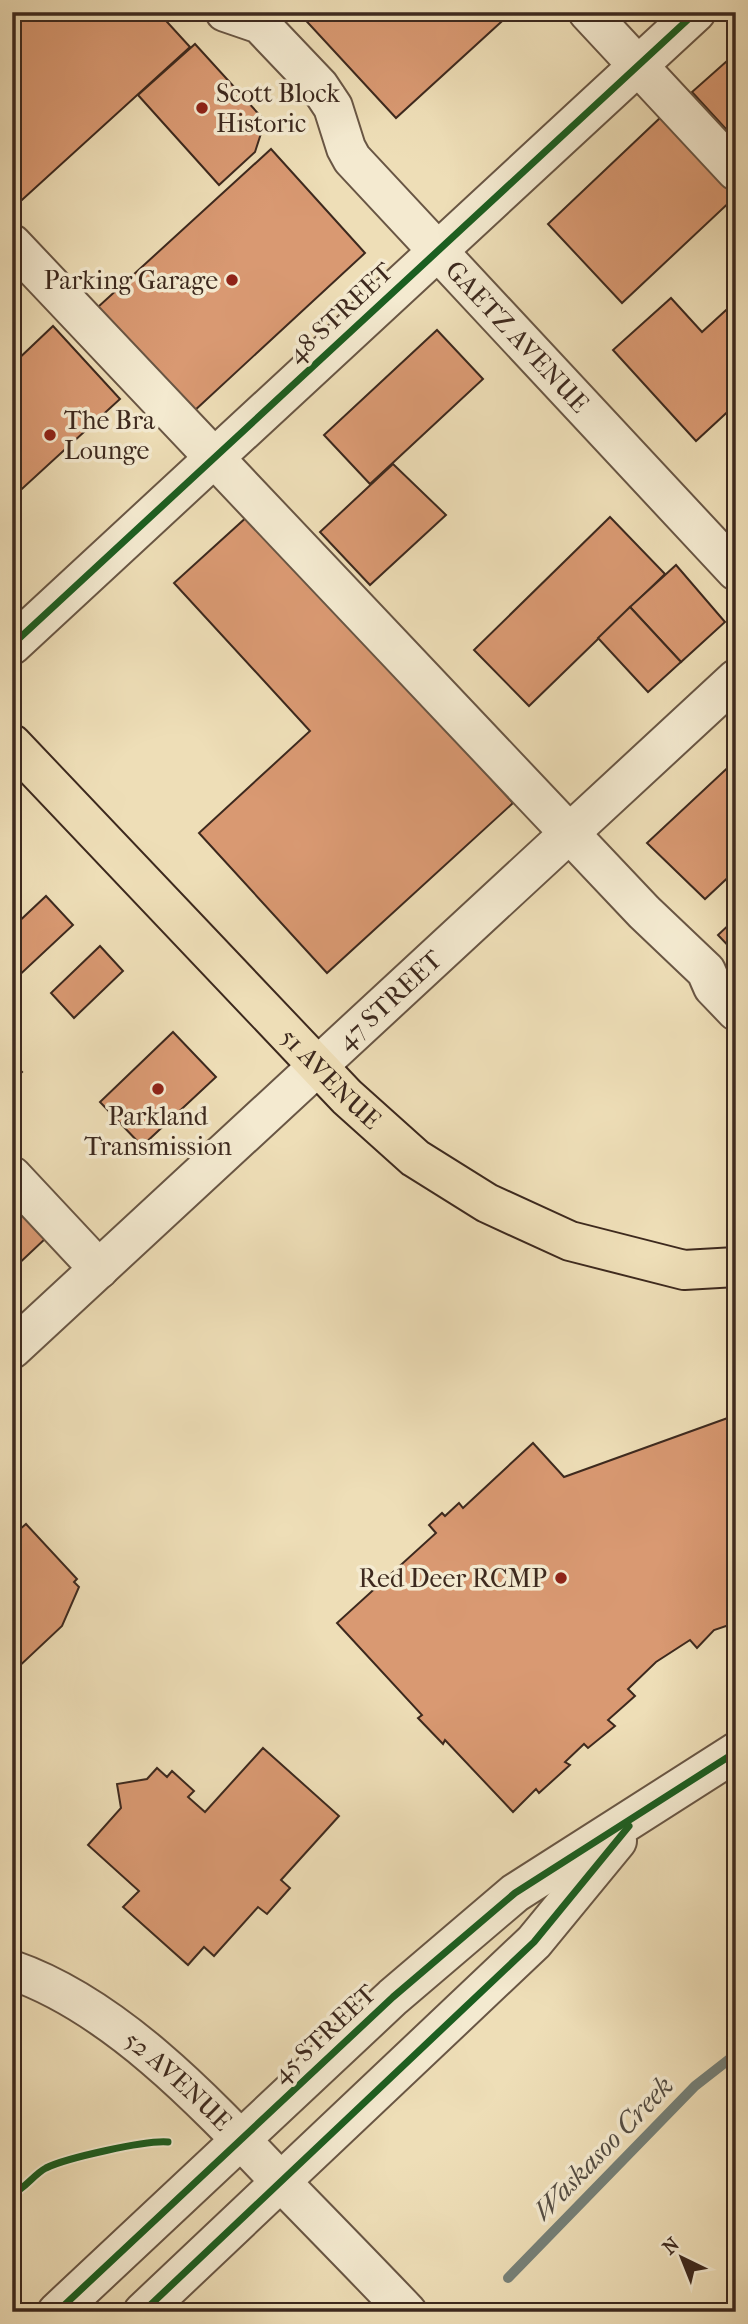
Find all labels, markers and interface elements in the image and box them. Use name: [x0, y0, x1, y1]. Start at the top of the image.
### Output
place label: Scott Block Historic: [216, 78, 341, 139]
marker: Scott Block Historic: [194, 100, 210, 116]
street label: GAETZ AVENUE: [439, 254, 596, 419]
street label: 48 STREET: [281, 256, 400, 370]
place label: Parking Garage: [44, 265, 218, 296]
marker: Parking Garage: [224, 272, 240, 288]
place label: The Bra Lounge: [64, 405, 156, 466]
marker: The Bra Lounge: [42, 427, 58, 443]
street label: 47 STREET: [330, 943, 449, 1056]
street label: 51 AVENUE: [274, 1021, 387, 1136]
marker: Parkland Transmission: [150, 1081, 166, 1097]
place label: Parkland Transmission: [84, 1101, 232, 1162]
place label: Red Deer RCMP: [359, 1563, 547, 1594]
marker: Red Deer RCMP: [553, 1570, 569, 1586]
street label: 45 STREET: [266, 1978, 383, 2090]
street label: 52 AVENUE: [118, 2024, 238, 2137]
water label: Waskasoo Creek: [526, 2069, 680, 2227]
north arrow: [646, 2222, 716, 2292]
text: N: [658, 2233, 684, 2259]

